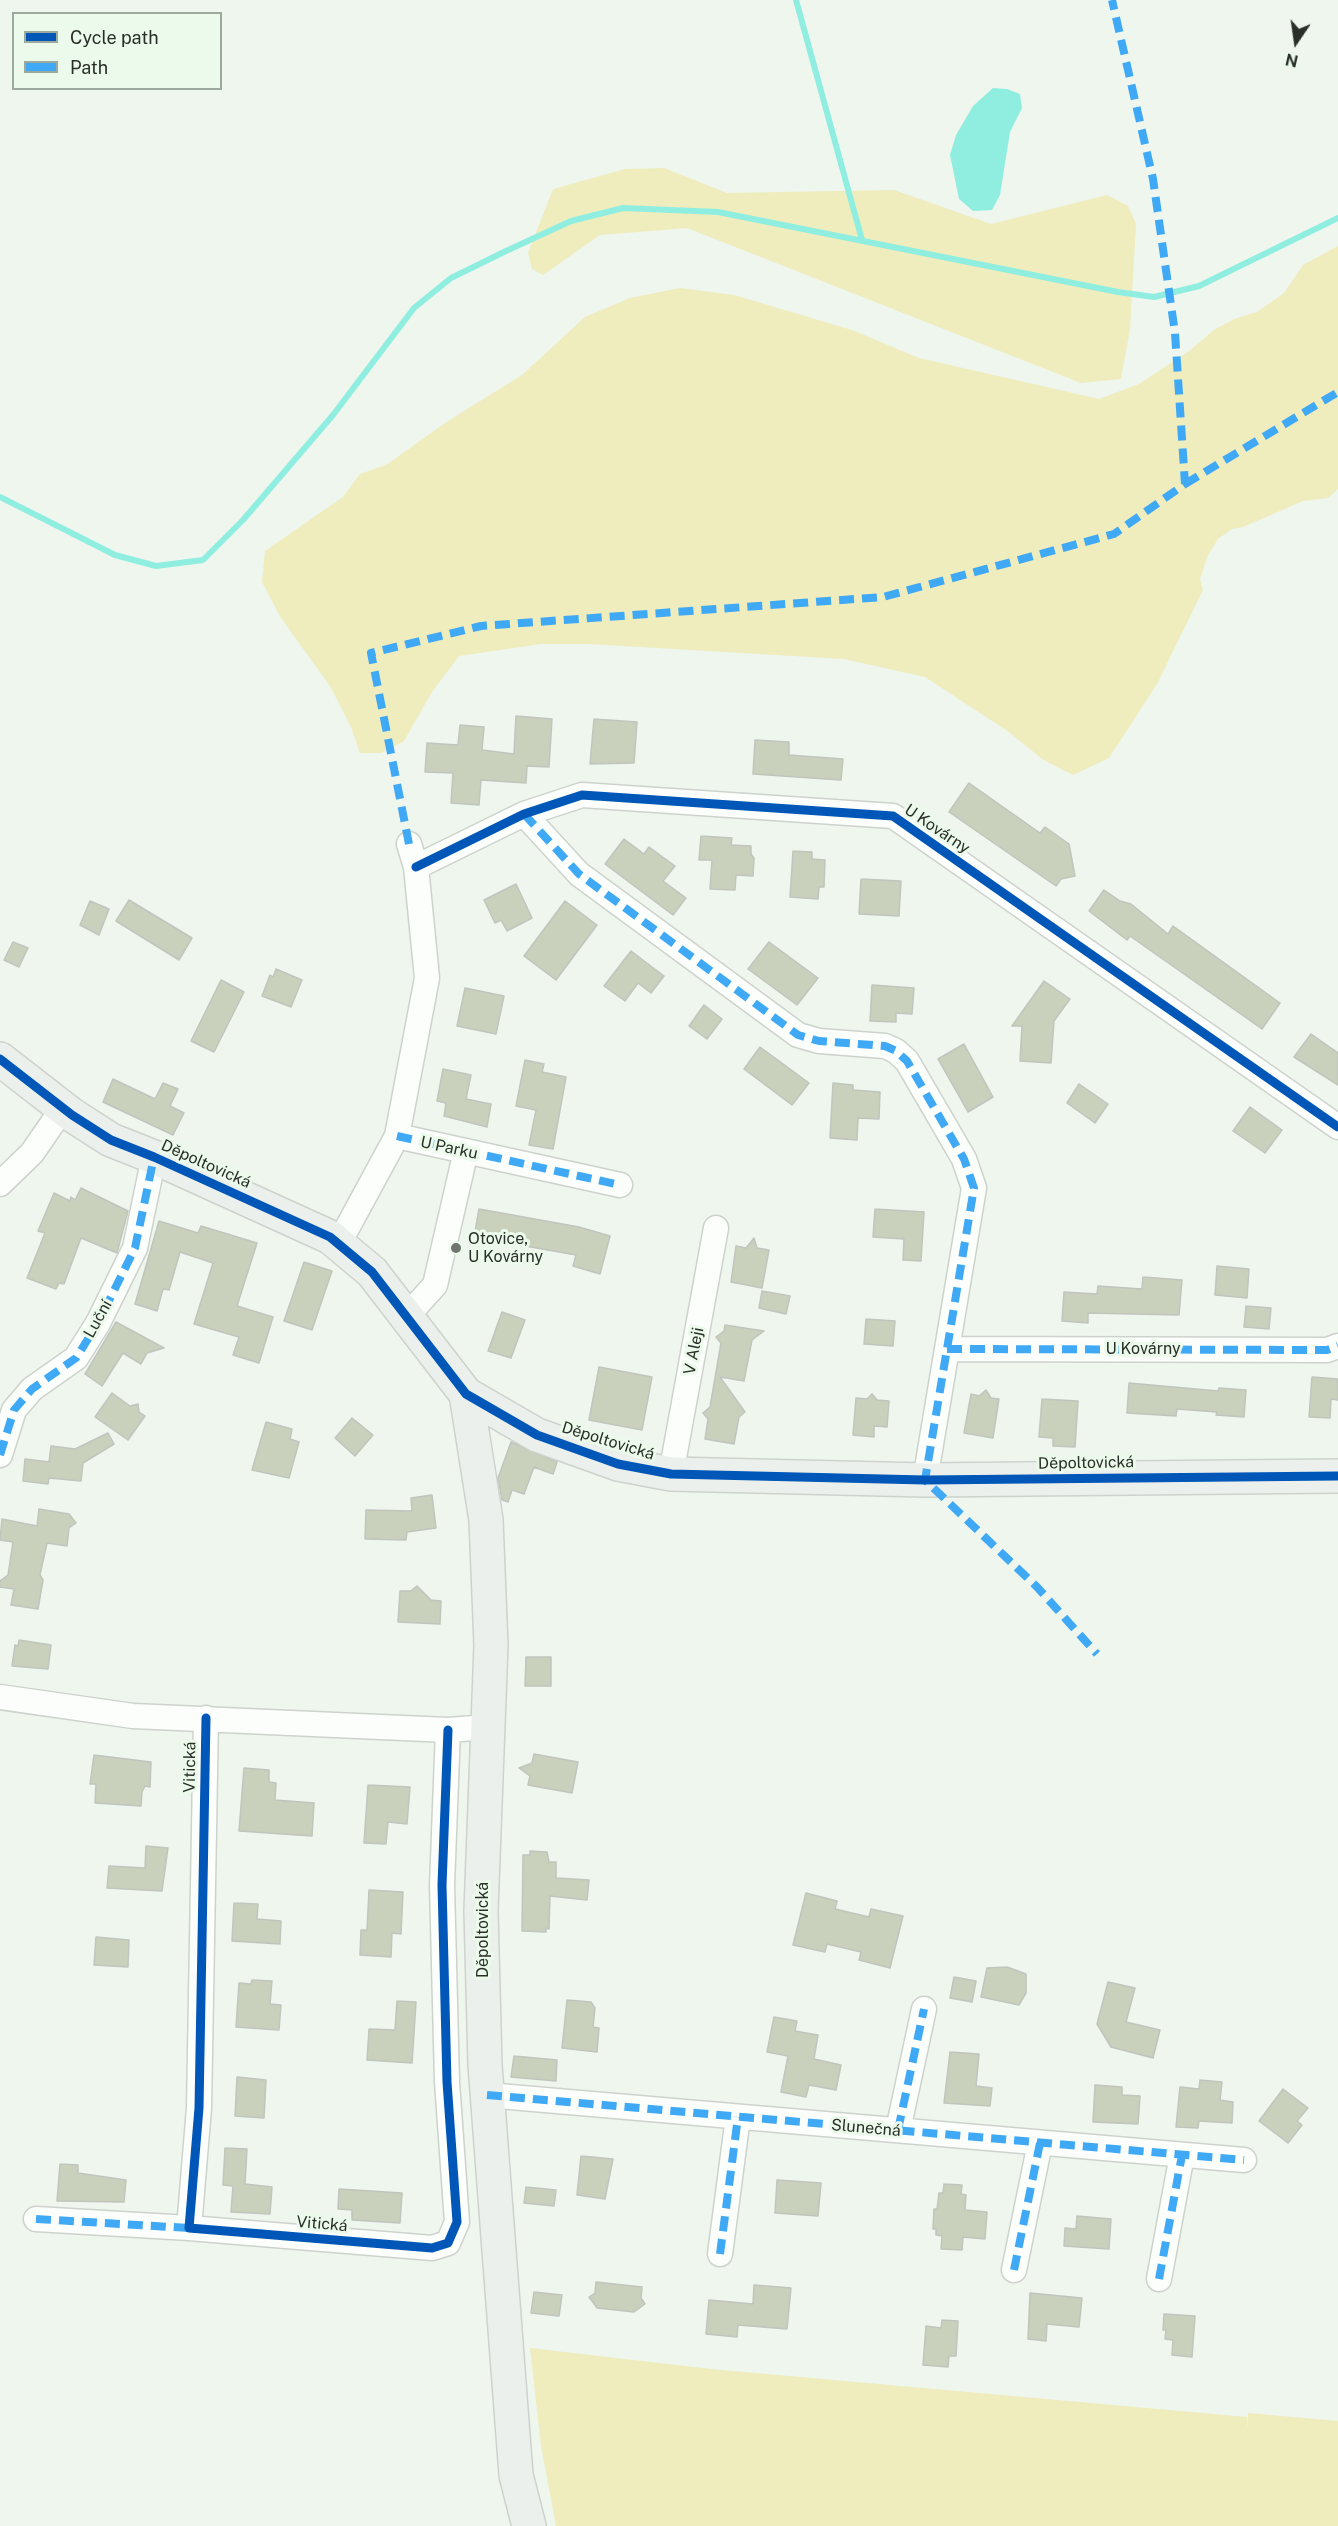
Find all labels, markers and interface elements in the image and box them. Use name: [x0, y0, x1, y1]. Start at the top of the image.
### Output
legend: [12, 12, 222, 90]
north arrow: [1266, 12, 1326, 72]
text: Cycle path: [70, 27, 159, 48]
text: N: [1284, 49, 1300, 71]
text: Path: [70, 57, 108, 78]
street label: U Kovárny: [901, 800, 973, 858]
street label: U Parku: [418, 1133, 480, 1163]
street label: Děpoltovická: [158, 1136, 254, 1192]
place label: Otovice, U Kovárny: [468, 1229, 543, 1267]
marker: Otovice, U Kovárny: [449, 1241, 463, 1255]
street label: Luční: [80, 1297, 116, 1341]
street label: V Aleji: [680, 1326, 708, 1376]
street label: U Kovárny: [1106, 1339, 1180, 1359]
street label: Děpoltovická: [559, 1418, 657, 1464]
street label: Děpoltovická: [1038, 1453, 1134, 1473]
street label: Vitická: [180, 1741, 200, 1793]
street label: Děpoltovická: [473, 1882, 493, 1978]
street label: Slunečná: [830, 2115, 902, 2141]
street label: Vitická: [296, 2212, 348, 2236]

